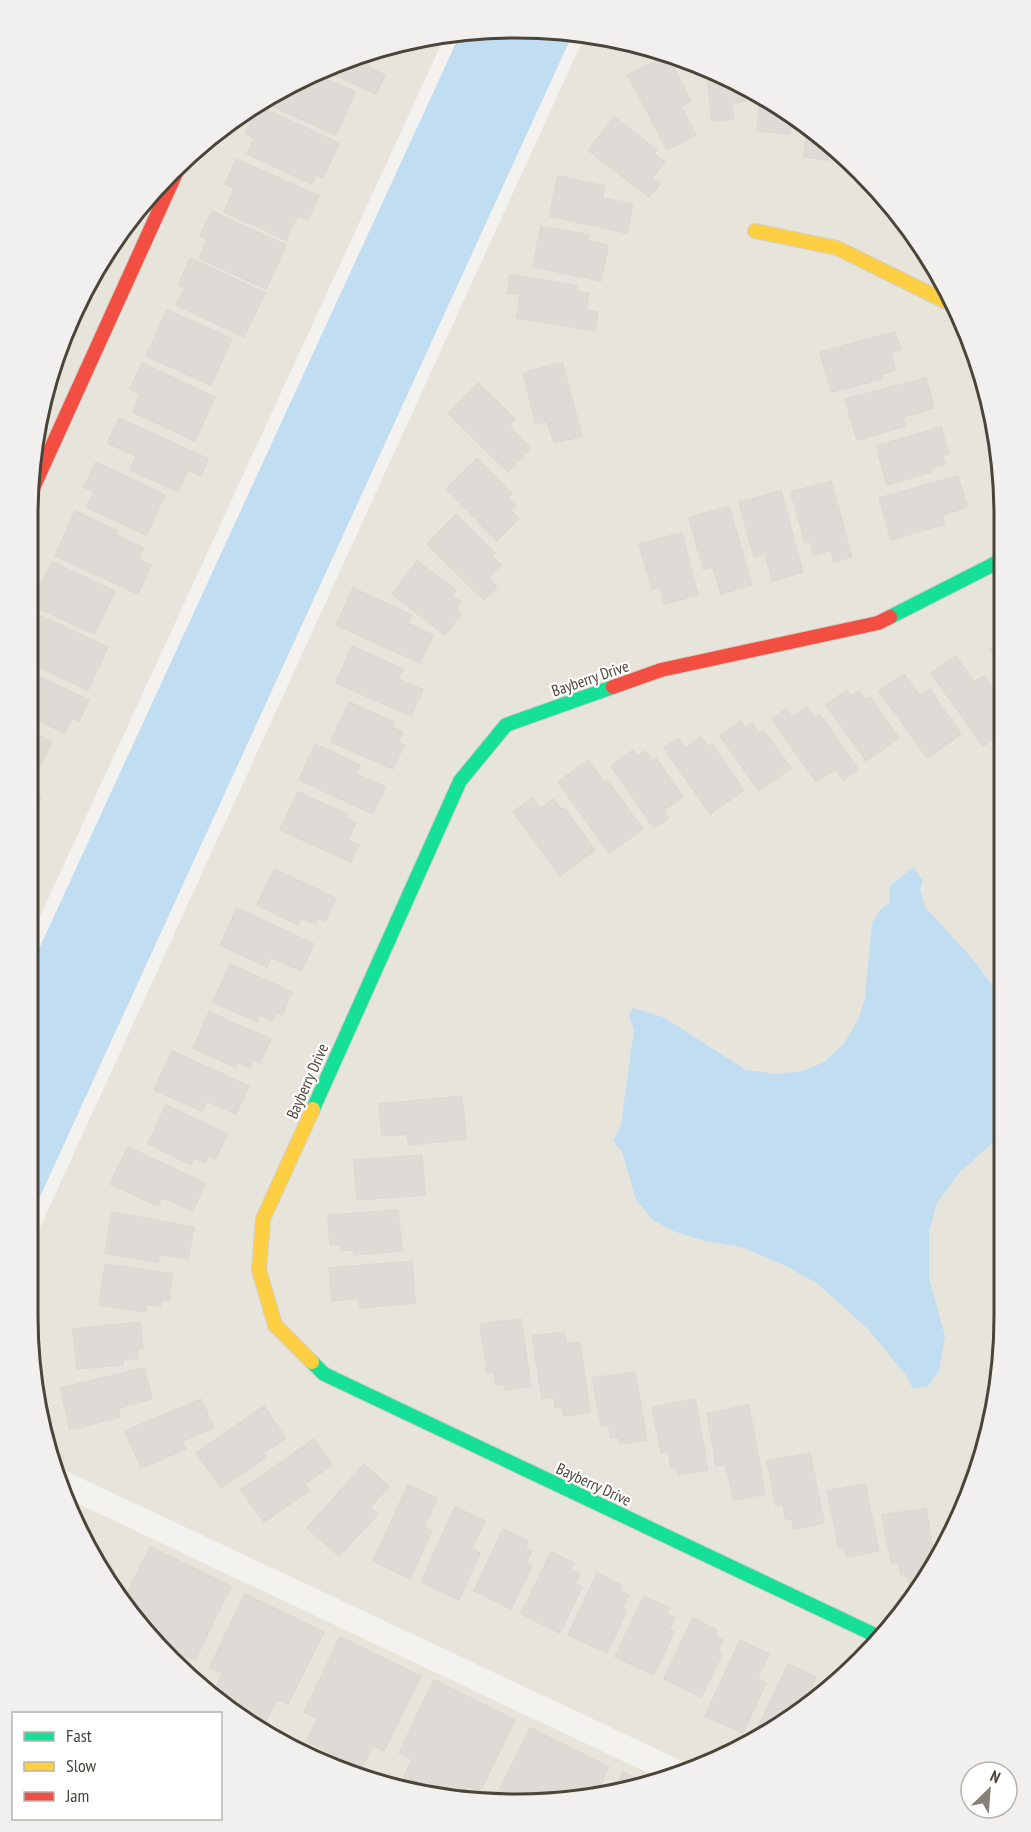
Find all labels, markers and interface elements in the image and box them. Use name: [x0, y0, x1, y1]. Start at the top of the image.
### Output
street label: Bayberry Drive: [549, 655, 631, 701]
street label: Bayberry Drive: [282, 1040, 332, 1122]
street label: Bayberry Drive: [553, 1458, 635, 1510]
legend: [12, 1712, 222, 1820]
text: Fast: [66, 1724, 92, 1747]
text: Slow: [66, 1754, 97, 1777]
north arrow: [959, 1760, 1019, 1820]
text: N: [987, 1766, 1003, 1787]
text: Jam: [65, 1784, 89, 1807]

